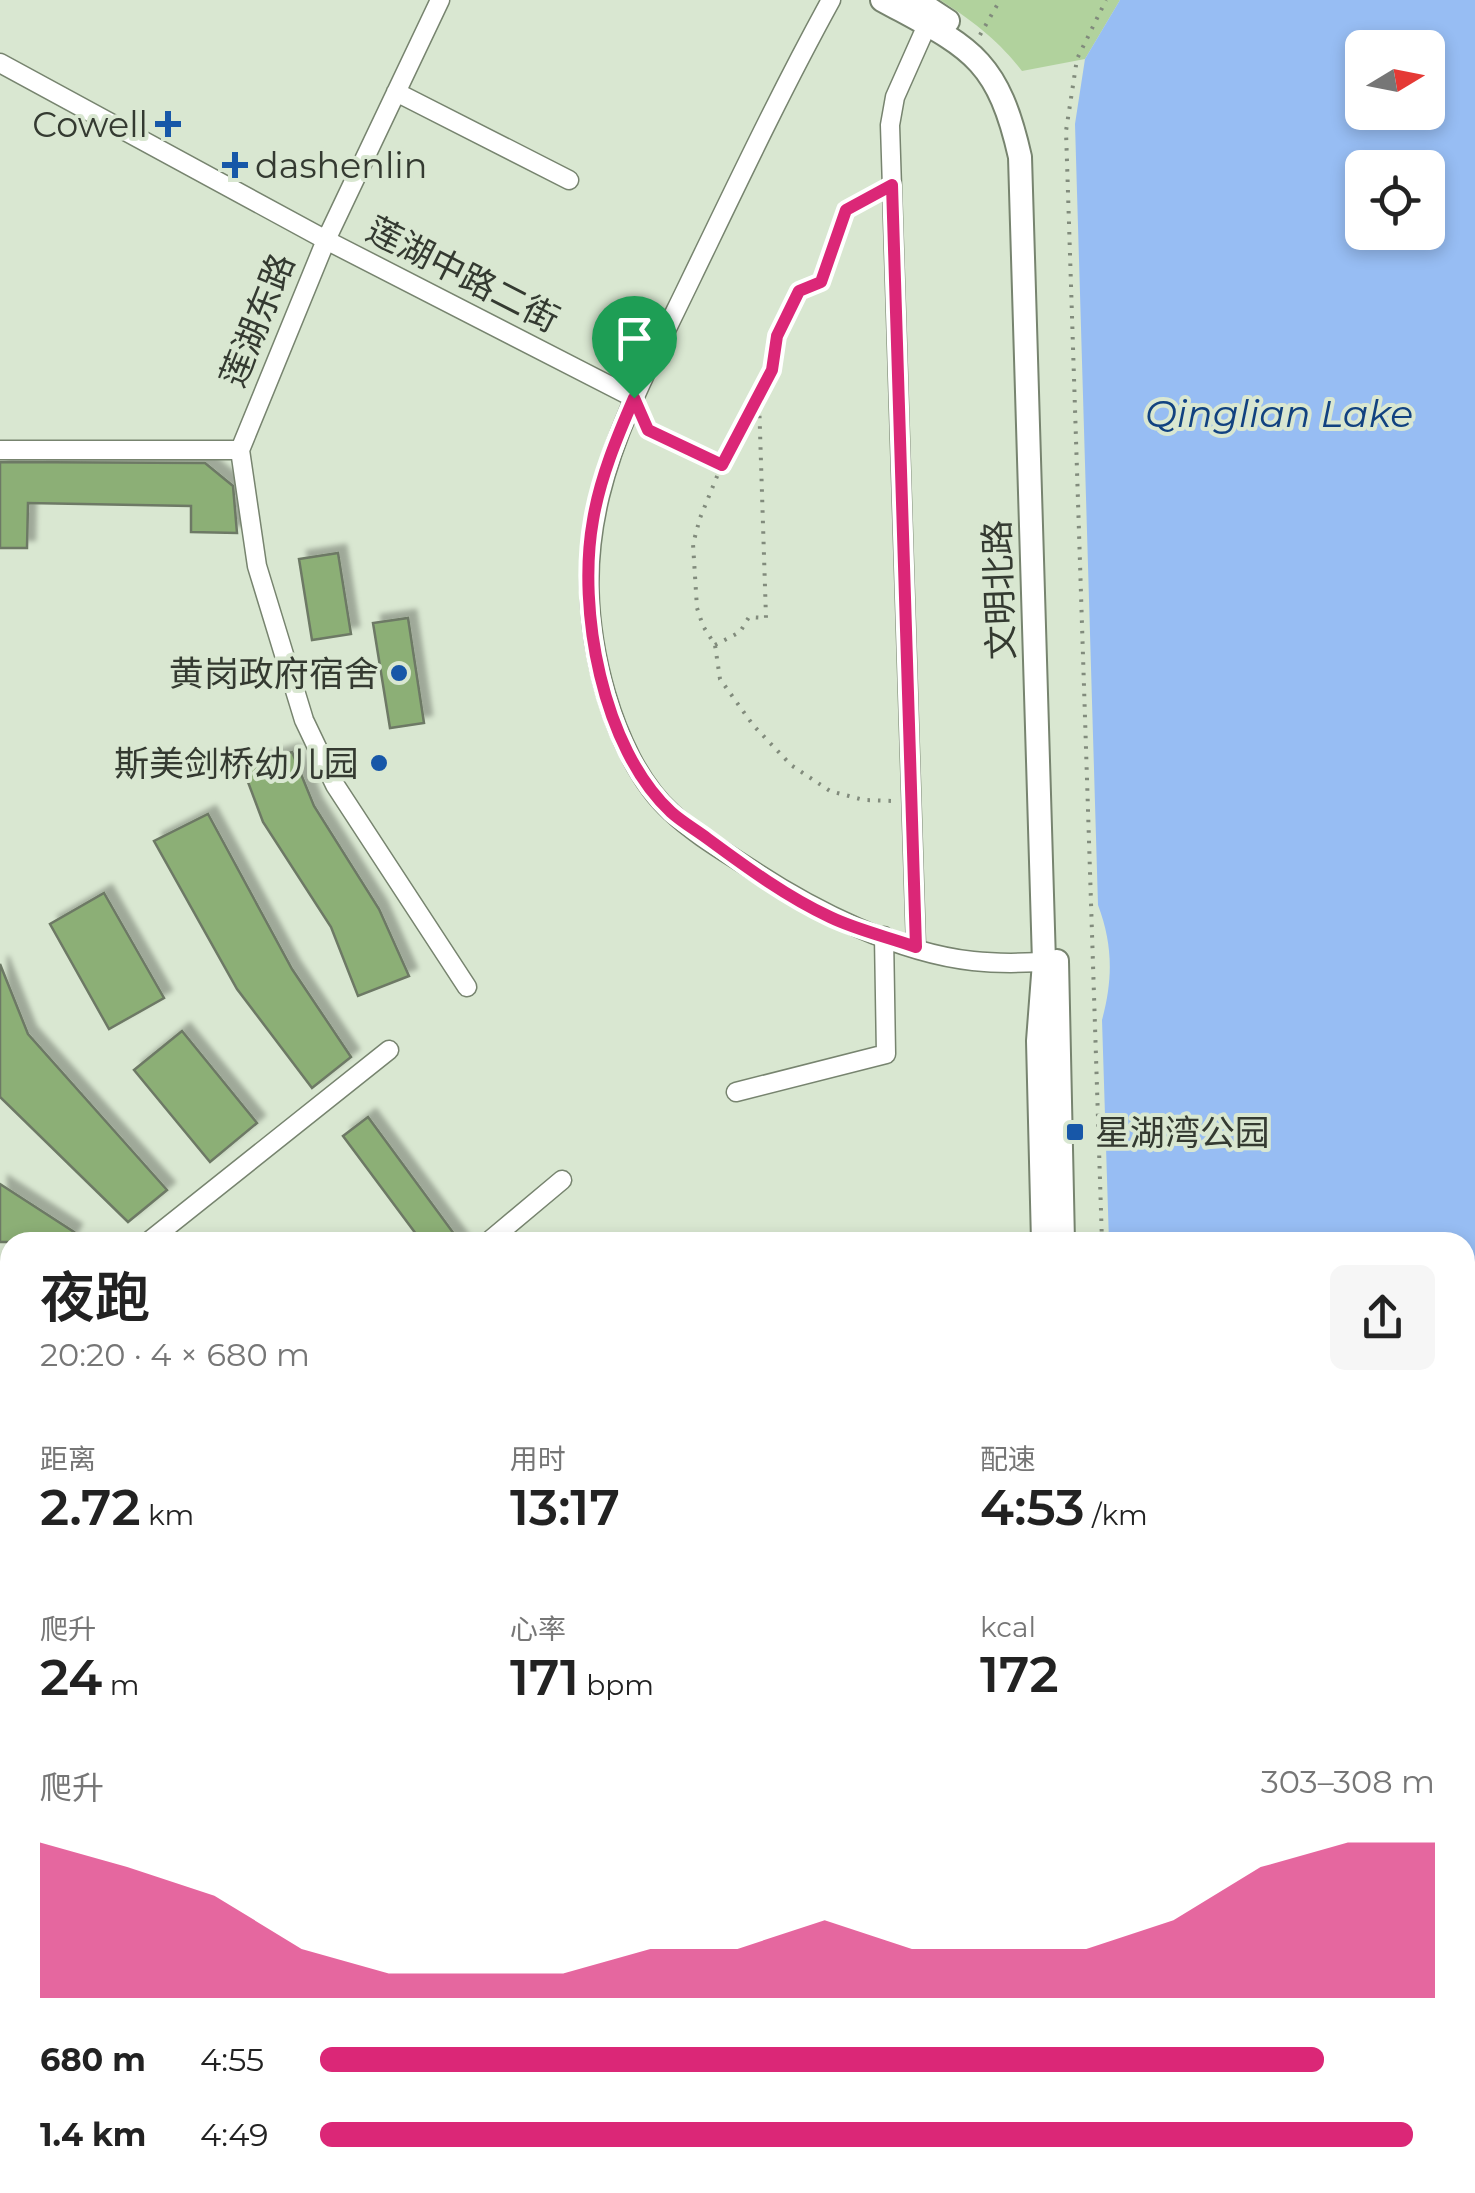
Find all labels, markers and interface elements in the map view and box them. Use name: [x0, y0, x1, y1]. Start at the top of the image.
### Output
north arrow: [1345, 30, 1445, 130]
map controls: [1345, 30, 1445, 250]
place label: Cowell: [32, 103, 148, 146]
marker: Cowell: [157, 113, 179, 135]
place label: dashenlin: [255, 144, 427, 187]
button: locate: [1345, 150, 1445, 250]
marker: dashenlin: [224, 154, 246, 176]
street label: 莲湖中路二街: [360, 207, 566, 341]
street label: 莲湖东路: [211, 247, 303, 393]
pin: [592, 296, 677, 399]
icon: arrive: [607, 311, 662, 366]
water label: Qinglian Lake: [1145, 390, 1413, 437]
street label: 文明北路: [975, 519, 1023, 661]
place label: 黄岗政府宿舍: [169, 652, 379, 695]
marker: 黄岗政府宿舍: [388, 662, 410, 684]
place label: 斯美剑桥幼儿园: [114, 742, 359, 785]
marker: 斯美剑桥幼儿园: [368, 752, 390, 774]
place label: 星湖湾公园: [1095, 1111, 1270, 1154]
marker: 星湖湾公园: [1064, 1121, 1086, 1143]
text: 夜跑: [40, 1264, 150, 1331]
button: share: [1330, 1265, 1435, 1370]
text: 20:20 · 4 × 680 m: [40, 1335, 310, 1374]
text: 距离: [40, 1442, 96, 1476]
text: 用时: [510, 1442, 566, 1476]
text: 配速: [980, 1442, 1036, 1476]
text: 2.72: [40, 1477, 141, 1538]
text: 13:17: [510, 1477, 620, 1538]
text: 4:53: [980, 1477, 1085, 1538]
text: km: [141, 1498, 194, 1532]
text: /km: [1085, 1498, 1148, 1532]
text: kcal: [980, 1610, 1036, 1644]
text: 爬升: [40, 1612, 96, 1646]
text: 心率: [510, 1612, 566, 1646]
text: 172: [980, 1644, 1059, 1705]
text: 24: [40, 1647, 102, 1708]
text: 171: [510, 1647, 579, 1708]
text: m: [102, 1668, 139, 1702]
text: bpm: [579, 1668, 654, 1702]
text: 303–308 m: [1261, 1762, 1435, 1801]
text: 爬升: [40, 1768, 104, 1807]
text: 680 m: [40, 2040, 146, 2079]
text: 4:55: [200, 2040, 264, 2079]
text: 1.4 km: [40, 2115, 146, 2154]
text: 4:49: [200, 2115, 269, 2154]

